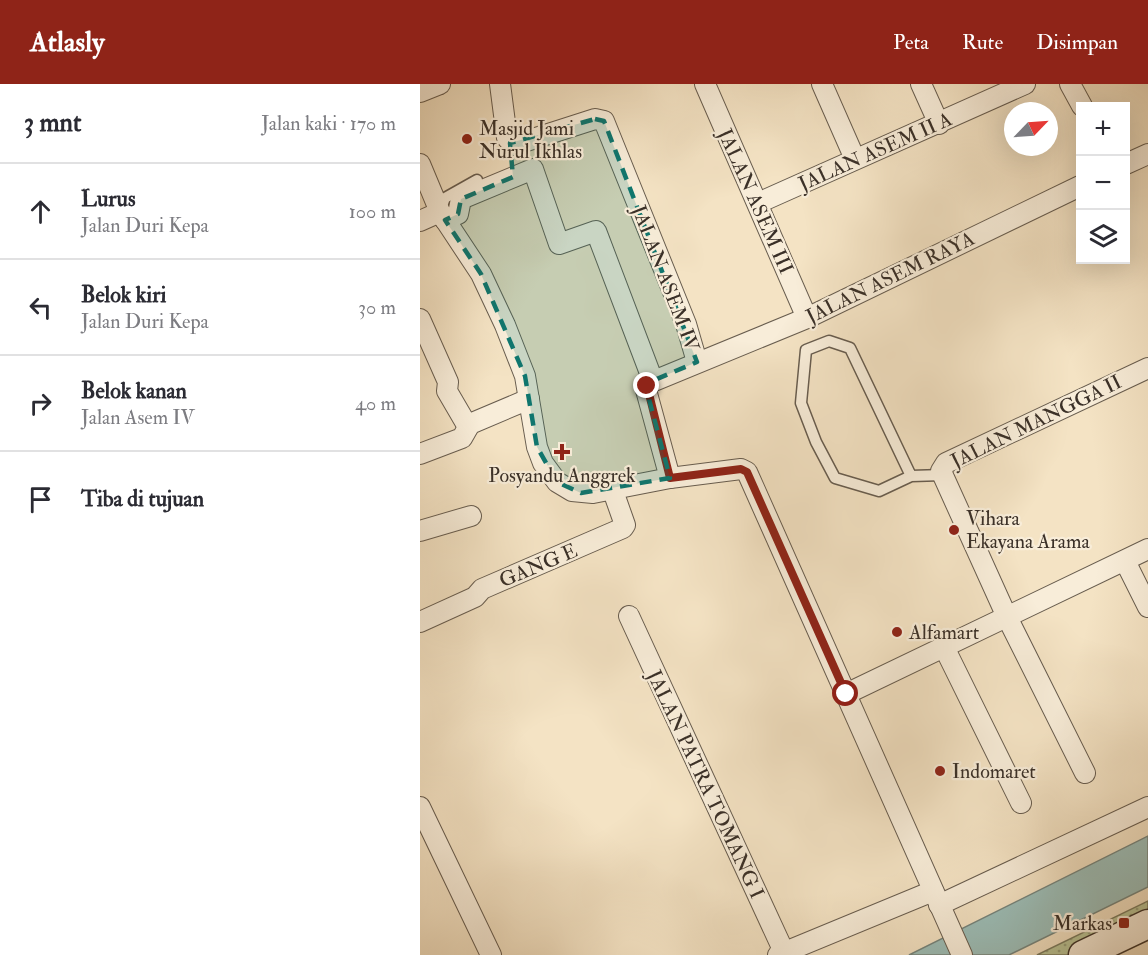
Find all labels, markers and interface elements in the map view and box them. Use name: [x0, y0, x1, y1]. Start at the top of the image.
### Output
text: Atlasly: [30, 25, 104, 60]
text: Peta: [893, 29, 929, 56]
text: Rute: [962, 29, 1003, 56]
text: Disimpan: [1036, 29, 1118, 56]
north arrow: [1004, 102, 1058, 156]
map controls: [1076, 102, 1130, 264]
button: +: [1076, 102, 1130, 156]
street label: JALAN ASEM II A: [794, 106, 956, 197]
text: 3 mnt: [24, 107, 81, 139]
text: Jalan kaki · 170 m: [261, 111, 396, 136]
place label: Masjid Jami Nurul Ikhlas: [479, 116, 582, 164]
street label: JALAN ASEM III: [712, 124, 799, 278]
marker: Masjid Jami Nurul Ikhlas: [460, 132, 474, 146]
button: −: [1076, 156, 1130, 210]
text: Lurus: [81, 185, 135, 213]
icon: ahead: [24, 195, 57, 228]
text: 100 m: [349, 199, 396, 224]
street label: JALAN ASEM IV: [626, 201, 705, 356]
button: layers: [1076, 210, 1130, 264]
text: Jalan Duri Kepa: [81, 213, 209, 238]
street label: JALAN ASEM RAYA: [801, 226, 979, 330]
text: Belok kiri: [81, 281, 166, 309]
icon: left: [24, 291, 57, 324]
text: 30 m: [358, 295, 396, 320]
text: Jalan Duri Kepa: [81, 309, 209, 334]
street label: JALAN MANGGA II: [946, 369, 1126, 474]
route end: [633, 372, 659, 398]
text: Belok kanan: [81, 377, 187, 405]
icon: right: [24, 387, 57, 420]
text: 40 m: [355, 391, 396, 416]
text: Jalan Asem IV: [81, 405, 195, 430]
marker: Posyandu Anggrek: [553, 443, 571, 461]
place label: Posyandu Anggrek: [488, 463, 636, 488]
icon: arrive: [24, 483, 57, 516]
text: Tiba di tujuan: [81, 485, 204, 513]
place label: Vihara Ekayana Arama: [966, 506, 1090, 554]
marker: Vihara Ekayana Arama: [947, 523, 961, 537]
street label: GANG E: [495, 538, 581, 593]
place label: Alfamart: [908, 620, 980, 645]
marker: Alfamart: [890, 625, 904, 639]
street label: JALAN PATRA TOMANG I: [641, 665, 770, 903]
route start: [832, 680, 858, 706]
place label: Indomaret: [952, 759, 1036, 784]
marker: Indomaret: [933, 764, 947, 778]
place label: Markas: [1053, 911, 1112, 936]
marker: Markas: [1117, 916, 1131, 930]

